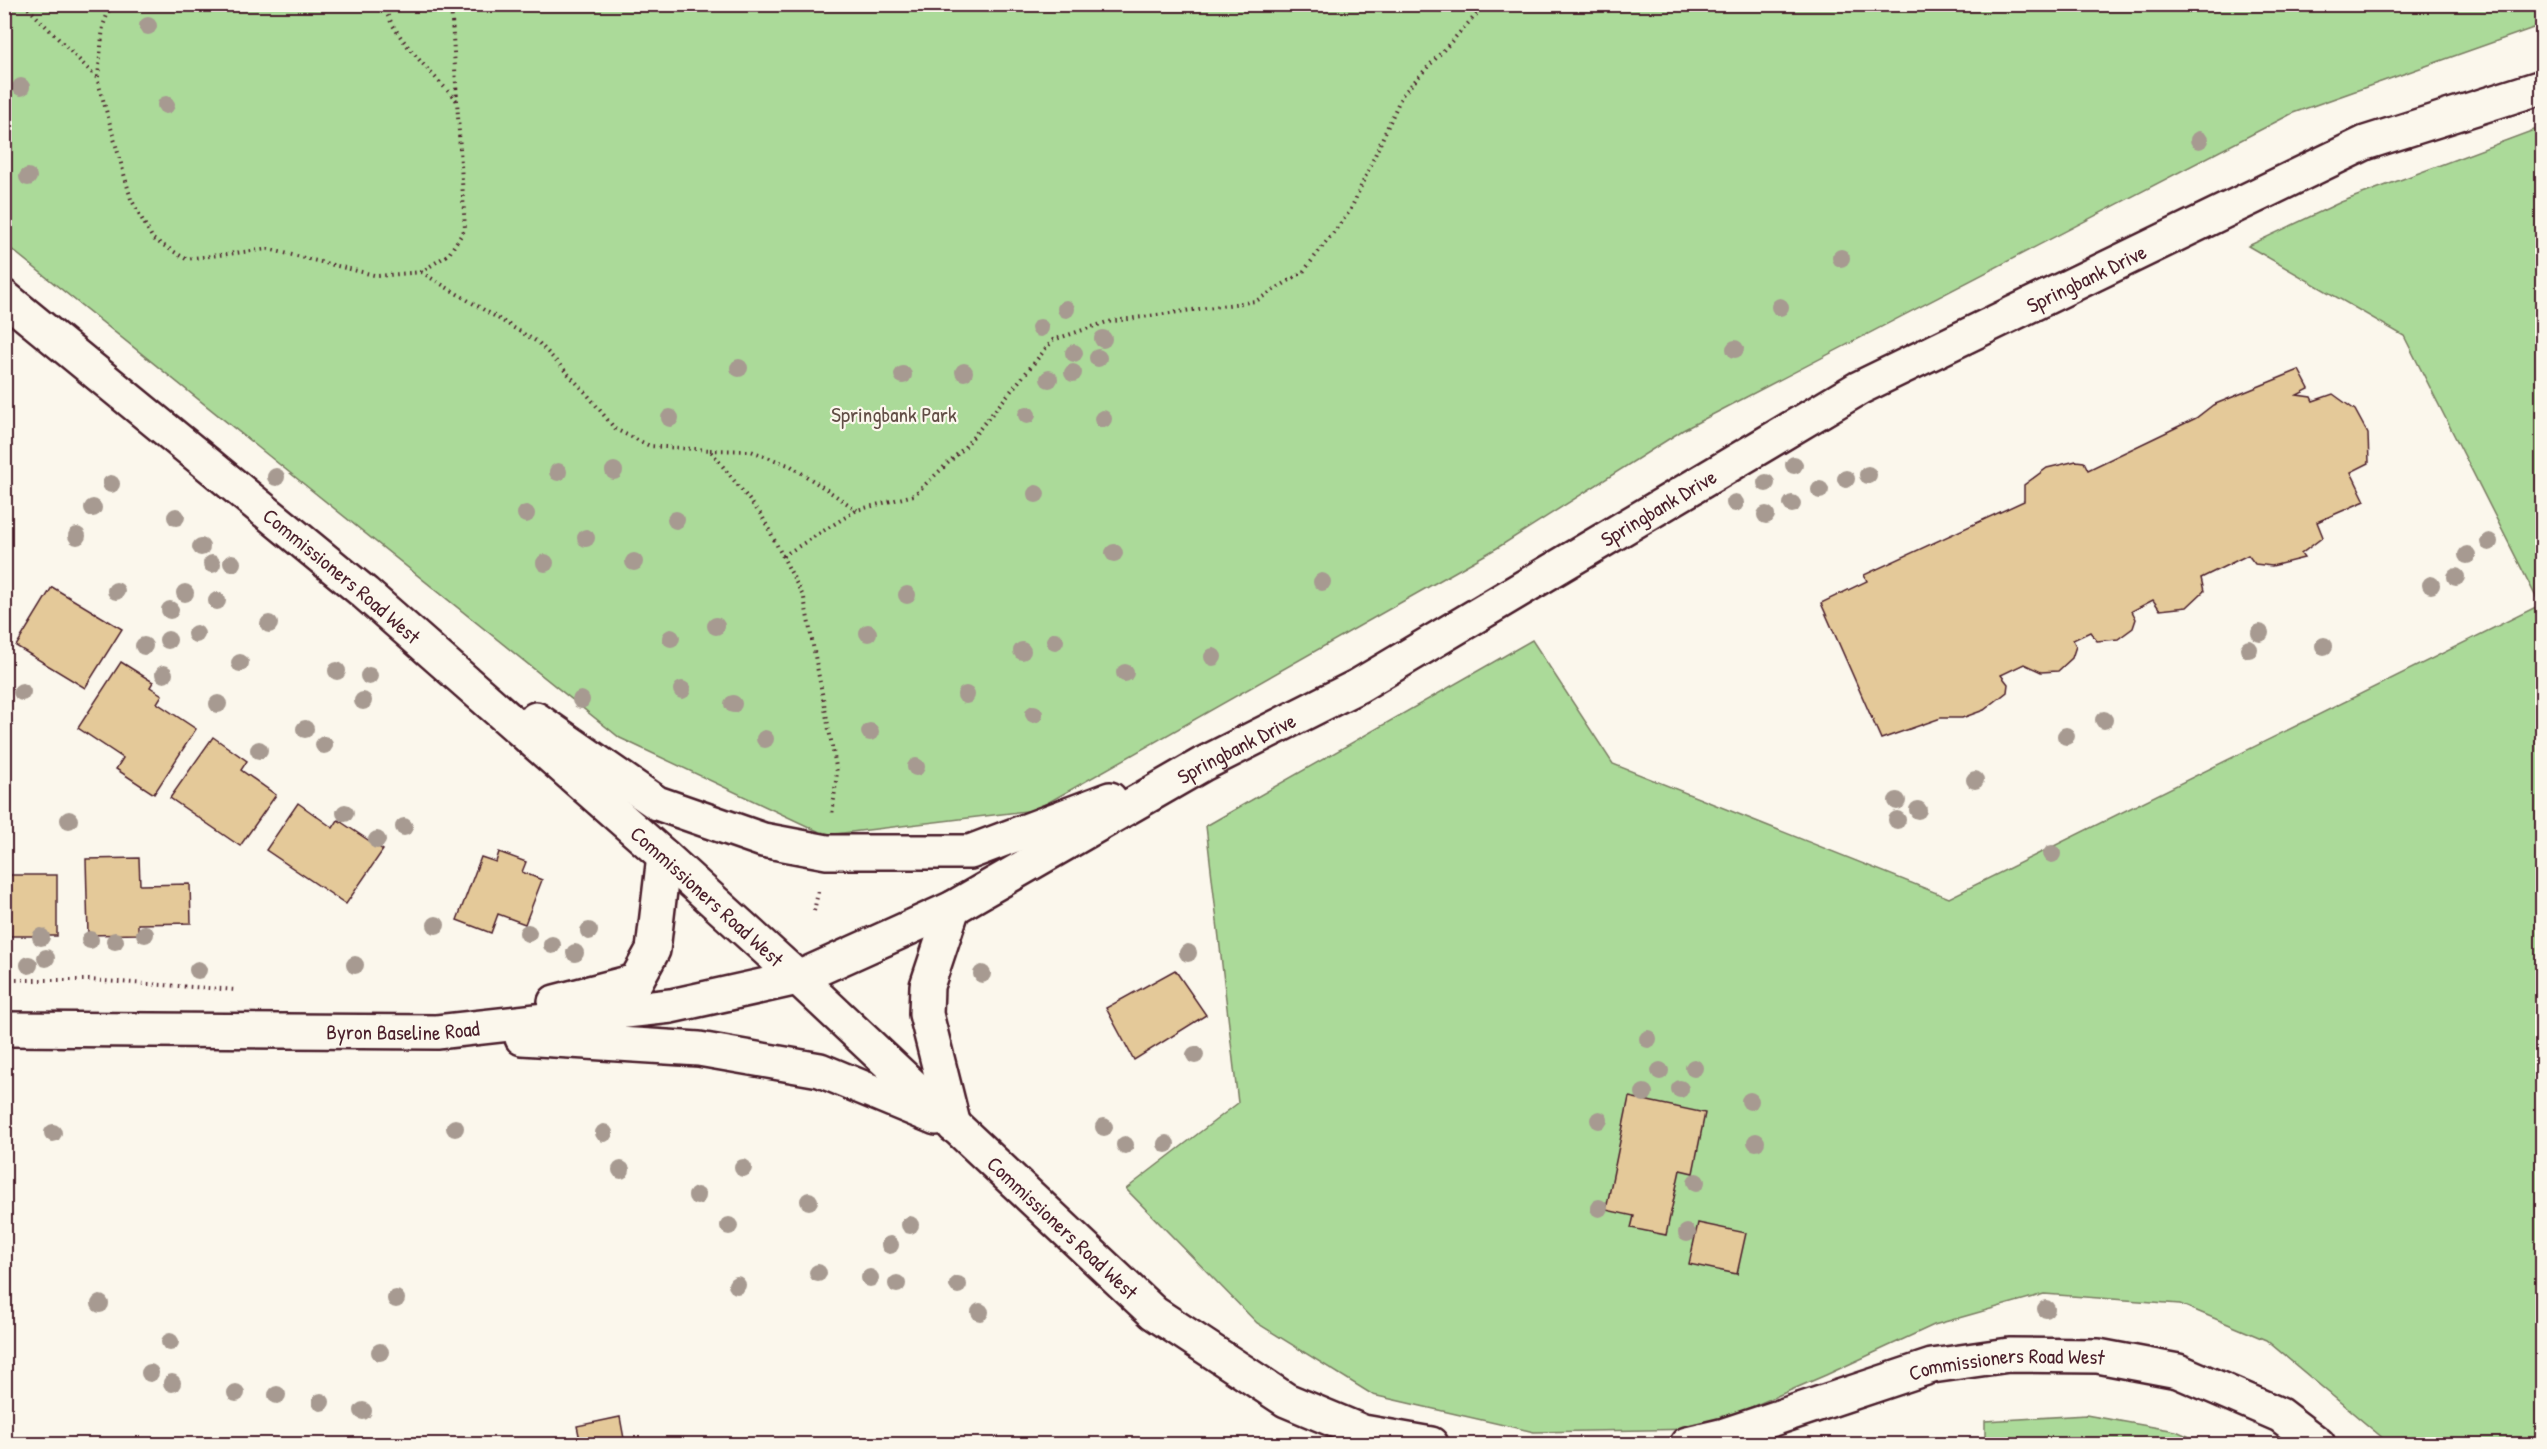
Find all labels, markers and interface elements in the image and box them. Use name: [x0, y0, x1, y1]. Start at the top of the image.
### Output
street label: Springbank Drive: [2021, 237, 2151, 319]
park label: Springbank Park: [831, 400, 957, 429]
street label: Springbank Drive: [1595, 462, 1721, 553]
street label: Commissioners Road West: [257, 501, 428, 651]
street label: Springbank Drive: [1172, 705, 1300, 791]
street label: Commissioners Road West: [625, 819, 791, 973]
street label: Byron Baseline Road: [326, 1013, 481, 1047]
street label: Commissioners Road West: [981, 1149, 1145, 1306]
street label: Commissioners Road West: [1905, 1340, 2108, 1387]

